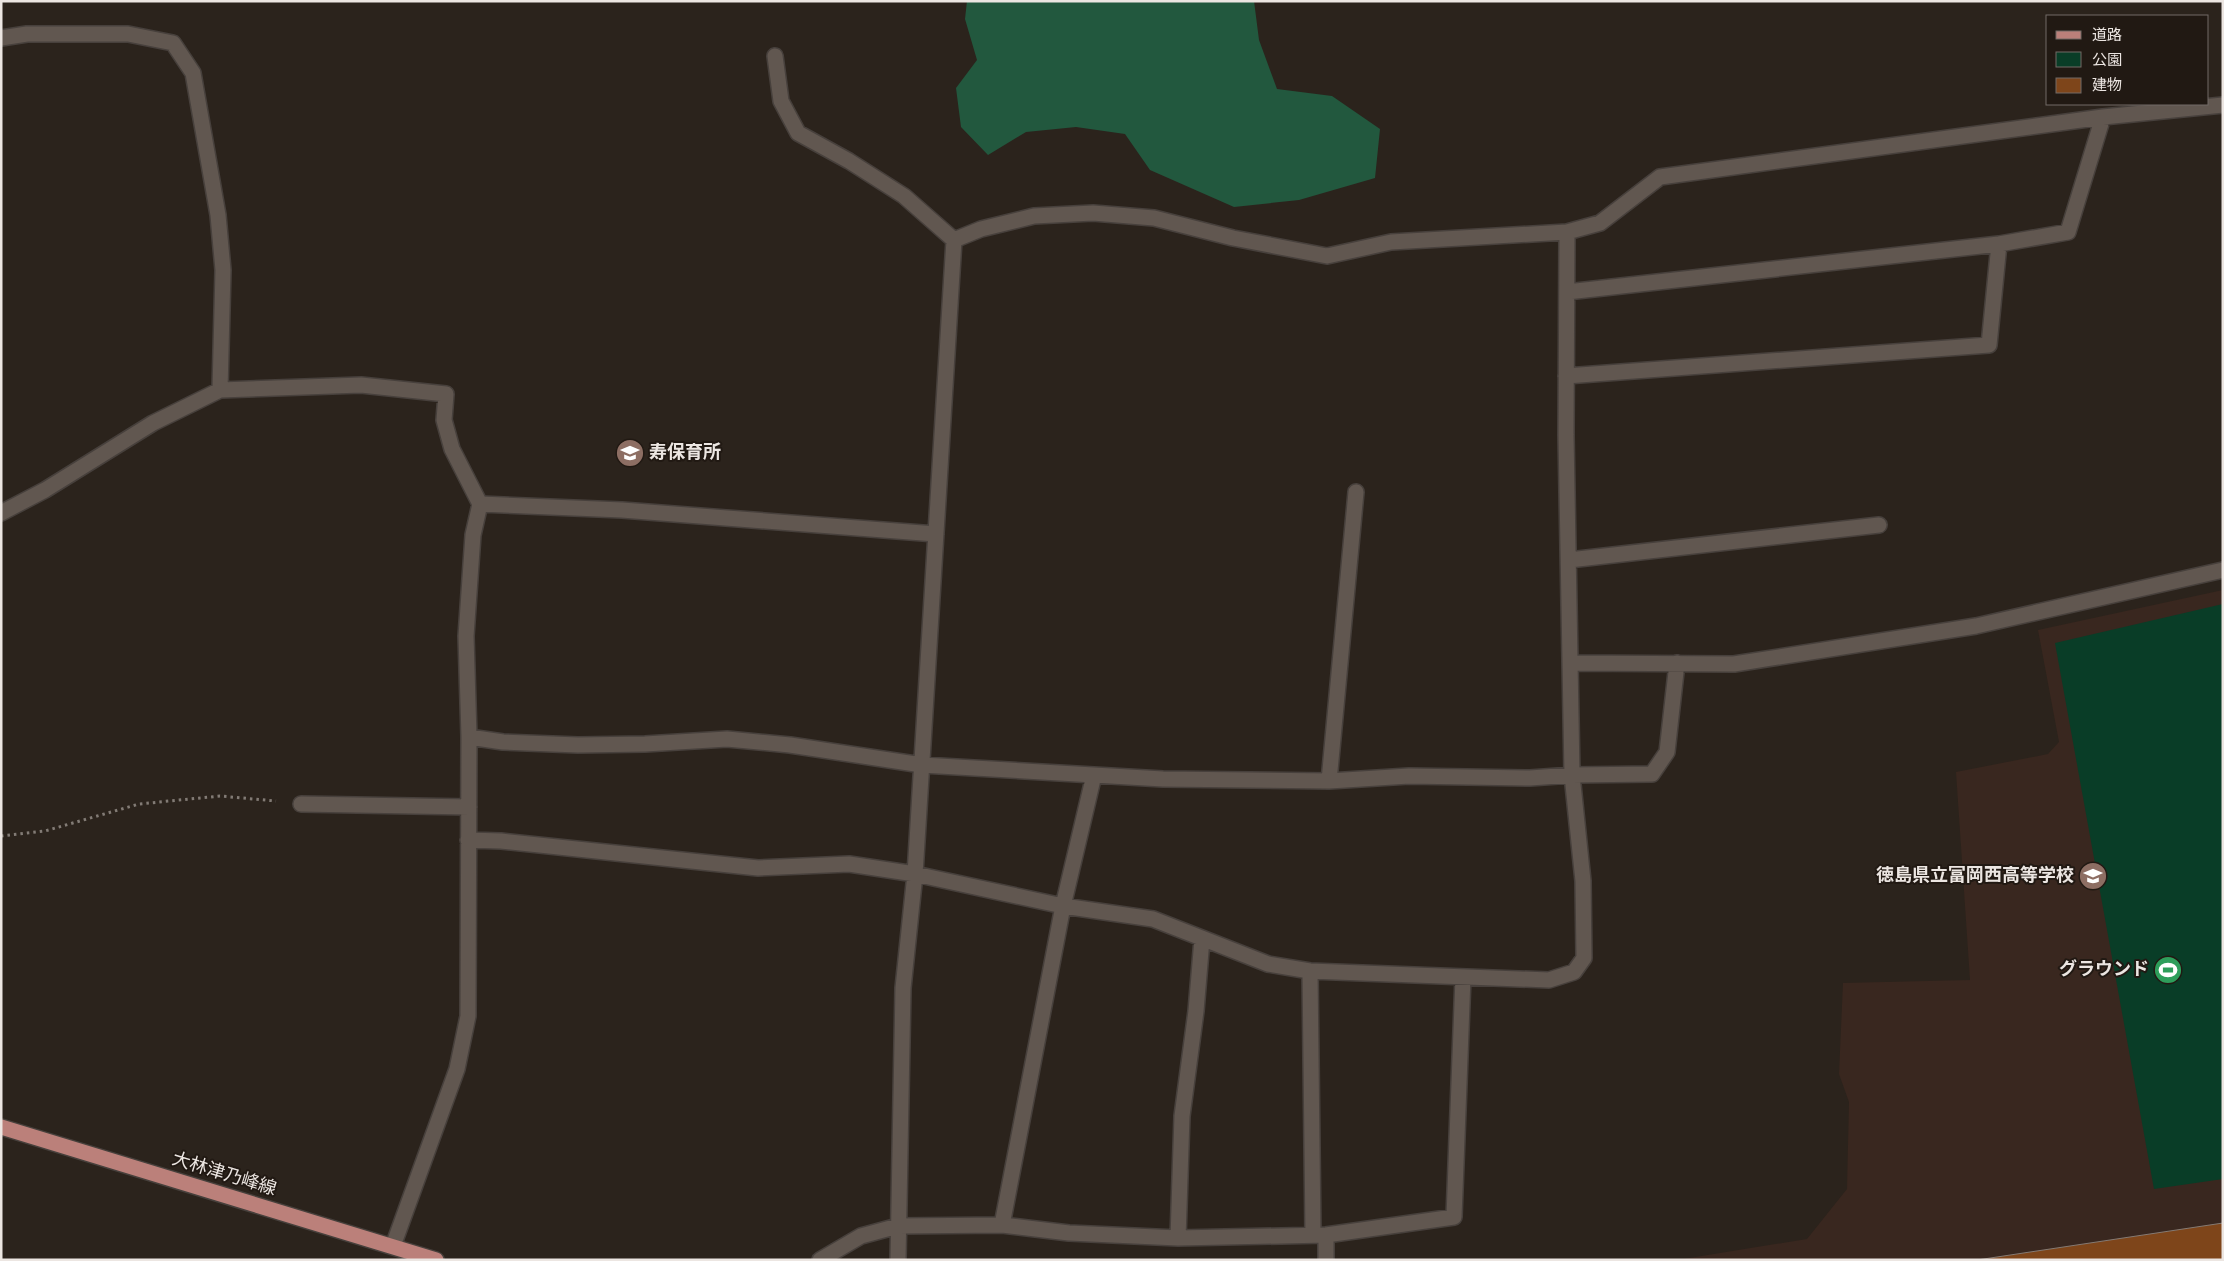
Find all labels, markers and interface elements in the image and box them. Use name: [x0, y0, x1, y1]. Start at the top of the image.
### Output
legend: [2046, 15, 2209, 105]
text: 道路: [2092, 27, 2122, 46]
text: 公園: [2092, 52, 2122, 71]
text: 建物: [2092, 77, 2122, 96]
school or university icon: 寿保育所: [615, 438, 645, 468]
place label: 寿保育所: [649, 442, 721, 465]
school or university icon: 徳島県立富岡西高等学校: [2078, 861, 2108, 891]
place label: 徳島県立富岡西高等学校: [1876, 865, 2074, 888]
sports icon: グラウンド: [2153, 955, 2183, 985]
place label: グラウンド: [2059, 959, 2149, 982]
street label: 大林津乃峰線: [169, 1148, 279, 1202]

